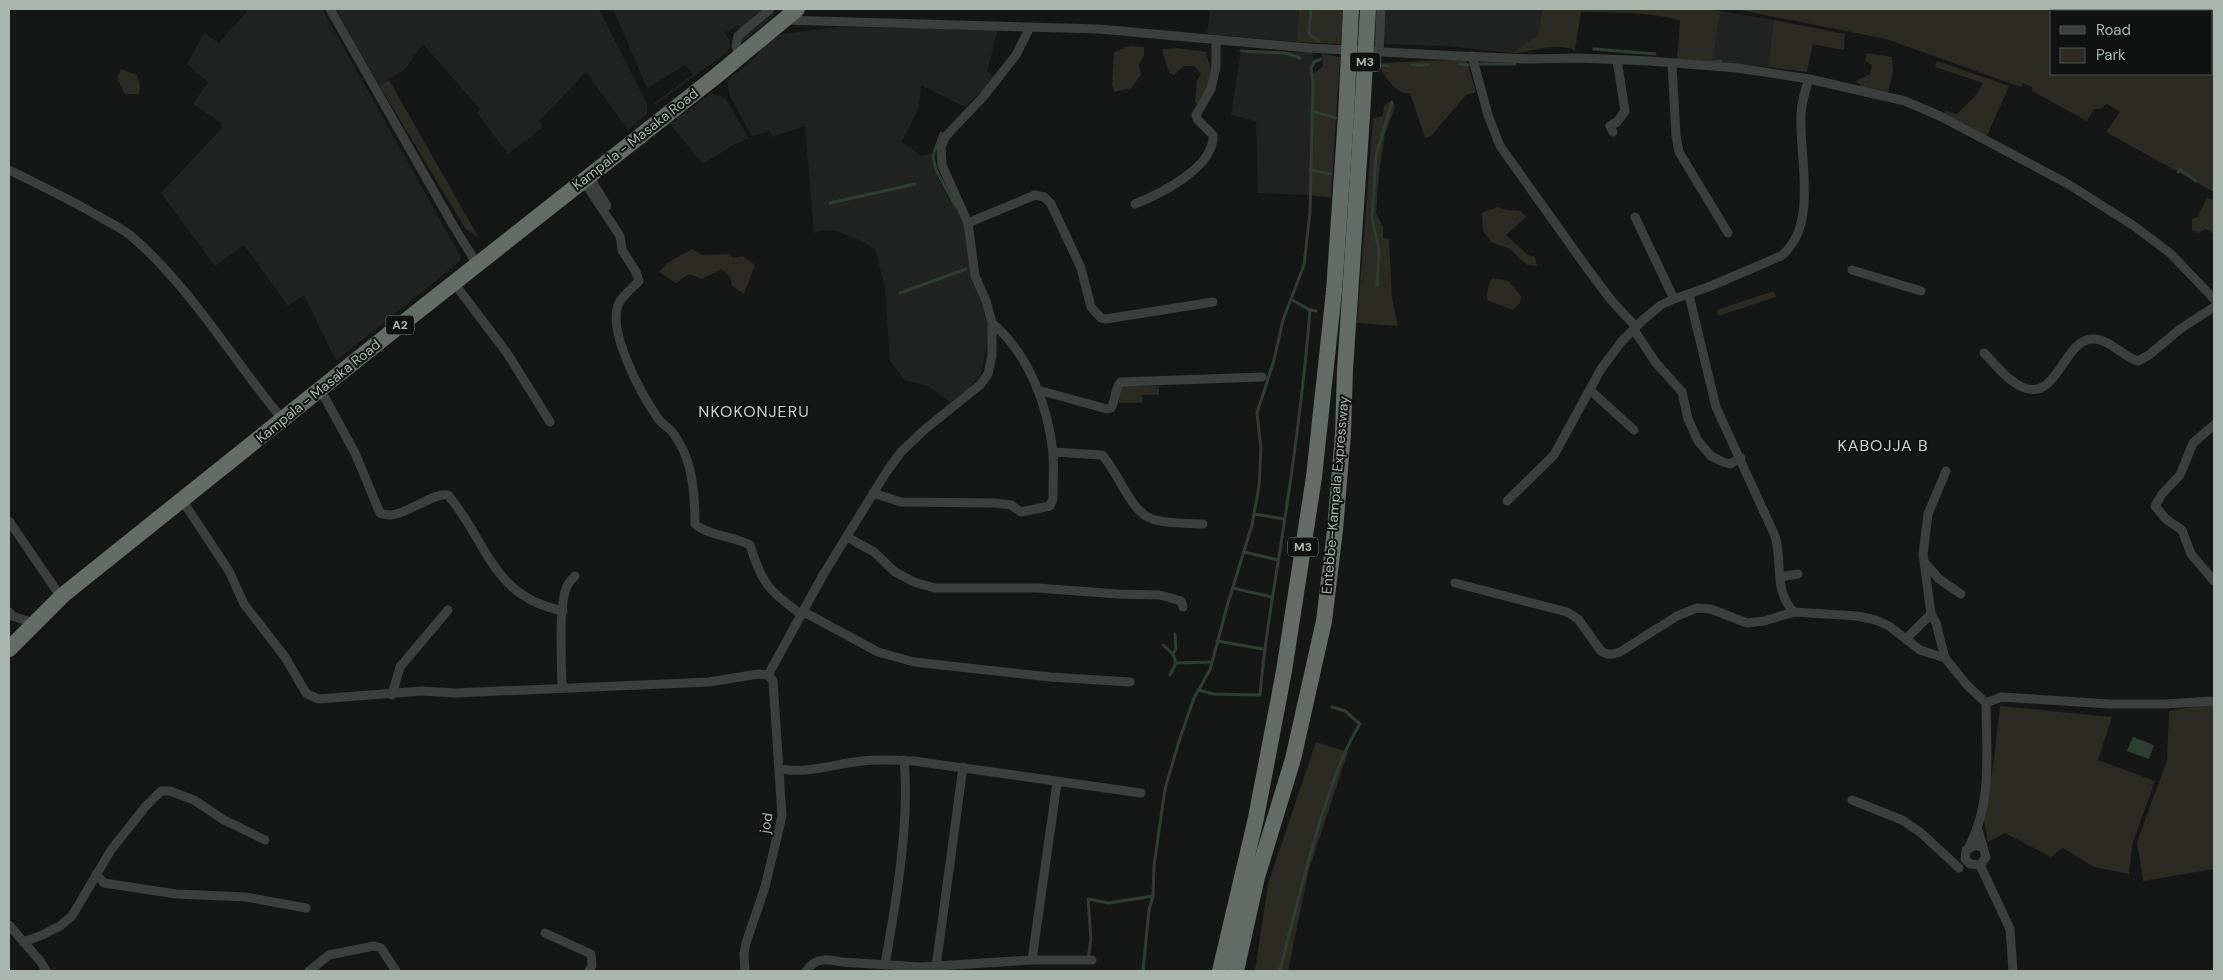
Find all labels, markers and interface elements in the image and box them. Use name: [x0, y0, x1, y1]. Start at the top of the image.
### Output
legend: [2050, 10, 2213, 75]
text: Road: [2096, 20, 2131, 40]
text: Park: [2096, 45, 2126, 65]
road number: M3: [1350, 52, 1380, 72]
street label: Kampala - Masaka Road: [568, 84, 702, 194]
road number: A2: [386, 316, 414, 334]
street label: Kampala - Masaka Road: [252, 335, 384, 447]
street label: Entebbe–Kampala Expressway: [1317, 395, 1353, 595]
district label: NKOKONJERU: [698, 401, 810, 422]
district label: KABOJJA B: [1837, 435, 1929, 456]
road number: M3: [1288, 538, 1318, 556]
street label: jod: [755, 811, 776, 836]

